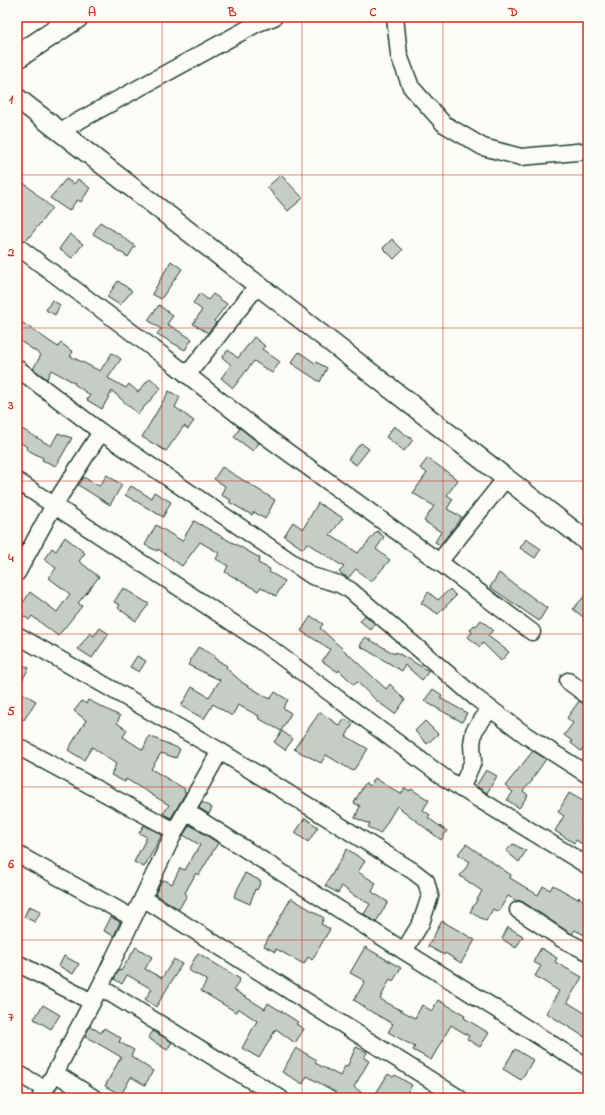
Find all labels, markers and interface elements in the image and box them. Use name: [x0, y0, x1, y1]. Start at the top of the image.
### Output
text: A: [88, 3, 96, 22]
text: B: [227, 3, 237, 22]
text: C: [369, 3, 377, 22]
text: D: [507, 3, 518, 22]
text: 1: [9, 90, 14, 109]
text: 2: [7, 243, 15, 262]
text: 3: [7, 396, 14, 415]
text: 4: [7, 549, 14, 568]
text: 5: [7, 702, 15, 721]
text: 6: [7, 855, 14, 874]
text: 7: [8, 1008, 14, 1027]

